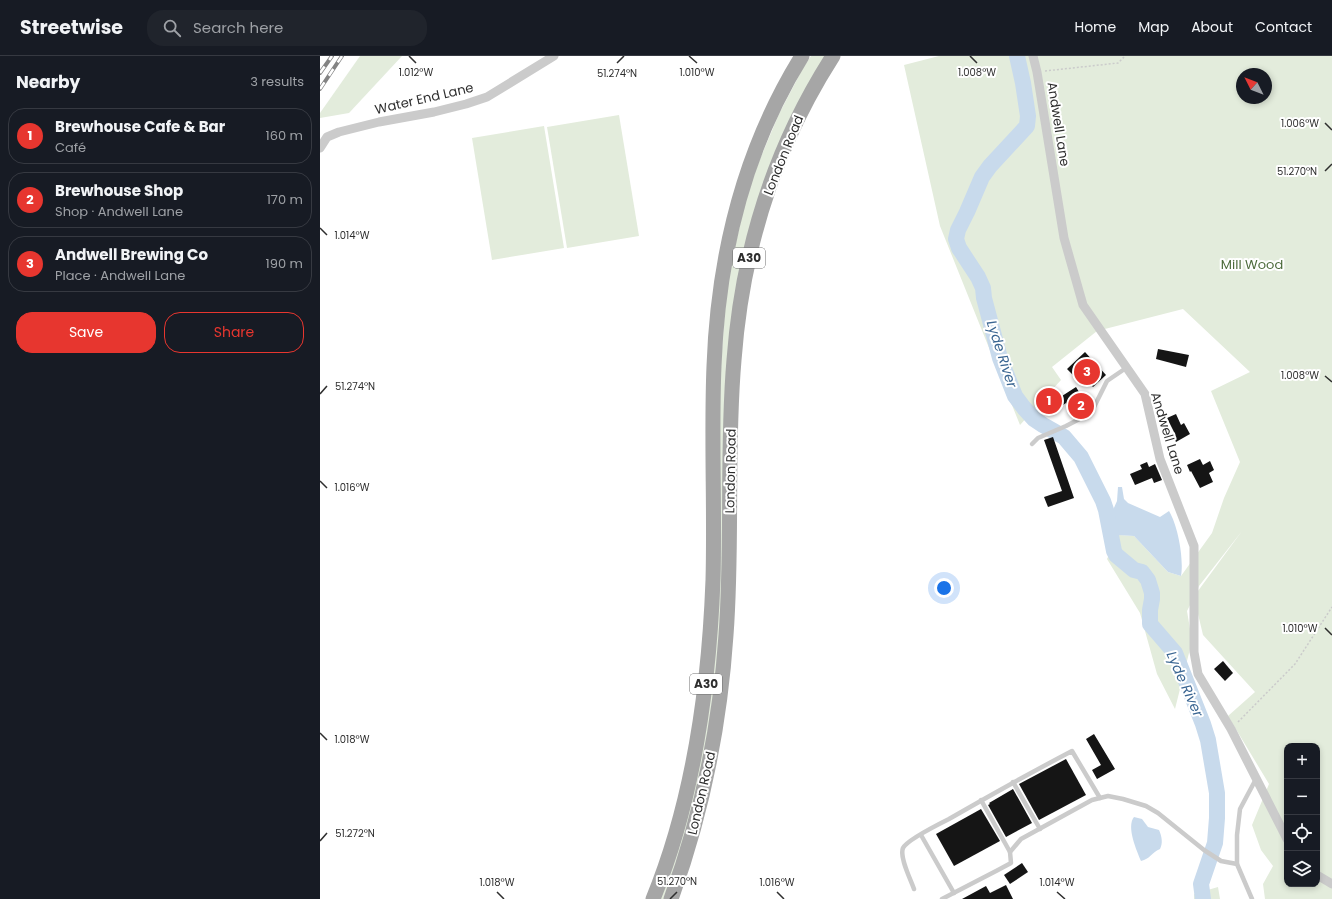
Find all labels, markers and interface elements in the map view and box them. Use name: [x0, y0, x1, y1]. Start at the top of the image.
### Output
search box: [147, 10, 427, 46]
text: Streetwise: [20, 14, 123, 41]
icon: search: [161, 17, 183, 39]
text: Search here: [193, 17, 283, 38]
text: Home: [1074, 17, 1116, 37]
text: Map: [1138, 17, 1169, 37]
text: About: [1191, 17, 1233, 37]
text: Contact: [1255, 17, 1312, 37]
text: 1.012°W: [399, 65, 433, 80]
text: 1.010°W: [680, 65, 715, 80]
text: 1.008°W: [958, 65, 996, 80]
text: 51.274°N: [597, 66, 637, 81]
north arrow: [1236, 68, 1272, 104]
text: Nearby: [16, 70, 80, 94]
text: 3 results: [250, 72, 304, 91]
street label: Water End Lane: [373, 78, 475, 119]
street label: Andwell Lane: [1042, 80, 1075, 168]
street label: London Road: [759, 112, 808, 198]
text: Brewhouse Cafe & Bar: [55, 116, 225, 137]
text: 1.006°W: [1281, 116, 1319, 131]
text: 1: [28, 126, 32, 145]
text: 160 m: [266, 126, 303, 145]
text: Café: [55, 138, 86, 157]
text: 51.270°N: [1277, 164, 1317, 179]
text: Brewhouse Shop: [55, 180, 183, 201]
text: 2: [26, 190, 34, 209]
text: 170 m: [267, 190, 303, 209]
text: Shop · Andwell Lane: [55, 202, 183, 221]
text: 1.014°W: [335, 228, 370, 243]
text: Andwell Brewing Co: [55, 244, 208, 265]
road number: A30: [733, 248, 765, 268]
text: 3: [26, 254, 34, 273]
text: 190 m: [266, 254, 303, 273]
park label: Mill Wood: [1221, 255, 1283, 274]
text: Place · Andwell Lane: [55, 266, 185, 285]
button: Save: [16, 312, 156, 353]
button: Share: [164, 312, 304, 353]
water label: Lyde River: [982, 318, 1023, 391]
pin: 3: [1074, 357, 1100, 387]
text: 1.008°W: [1281, 368, 1319, 383]
text: 51.274°N: [335, 379, 375, 394]
pin: 1: [1036, 386, 1062, 416]
street label: Andwell Lane: [1146, 390, 1189, 477]
pin: 2: [1068, 391, 1094, 421]
street label: London Road: [720, 428, 741, 514]
text: 1.016°W: [335, 480, 370, 495]
your location: [934, 578, 954, 598]
text: 1.010°W: [1283, 621, 1318, 636]
water label: Lyde River: [1162, 648, 1209, 721]
road number: A30: [690, 674, 722, 694]
text: 1.018°W: [335, 732, 370, 747]
map controls: [1284, 743, 1320, 887]
button: +: [1284, 743, 1320, 779]
street label: London Road: [683, 750, 720, 837]
button: −: [1284, 779, 1320, 815]
button: locate: [1284, 815, 1320, 851]
text: 51.272°N: [335, 826, 375, 841]
button: layers: [1284, 851, 1320, 887]
text: 51.270°N: [657, 874, 697, 889]
text: 1.018°W: [480, 875, 515, 890]
text: 1.016°W: [760, 875, 795, 890]
text: 1.014°W: [1040, 875, 1075, 890]

